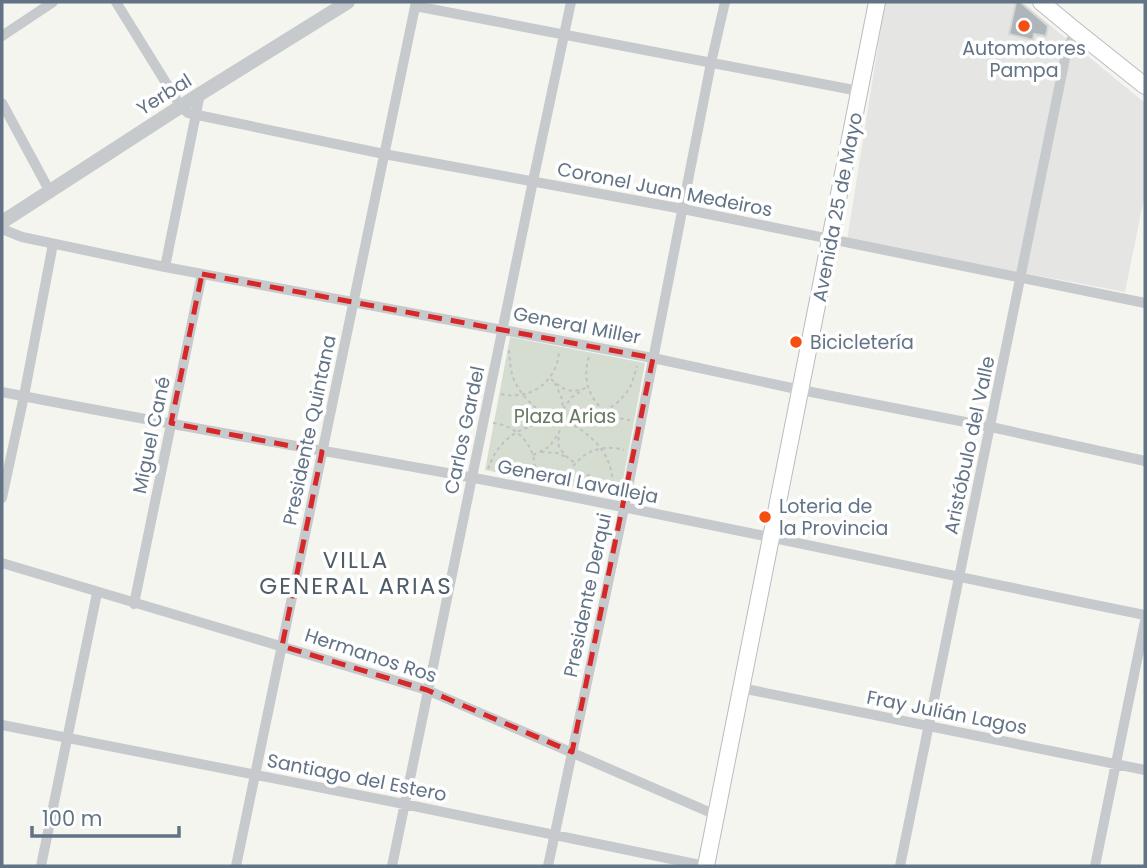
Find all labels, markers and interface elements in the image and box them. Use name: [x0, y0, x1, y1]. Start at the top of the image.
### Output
marker: Automotores Pampa: [1016, 18, 1032, 34]
place label: Automotores Pampa: [962, 35, 1086, 84]
street label: Yerbal: [132, 67, 197, 122]
street label: Avenida 25 de Mayo: [806, 110, 869, 304]
street label: Coronel Juan Medeiros: [555, 155, 775, 224]
street label: General Miller: [511, 300, 643, 351]
place label: Bicicletería: [810, 329, 914, 356]
street label: Presidente Quintana: [276, 333, 343, 528]
marker: Bicicletería: [788, 334, 804, 350]
street label: Aristóbulo del Valle: [937, 353, 1002, 537]
street label: Carlos Gardel: [438, 364, 491, 497]
street label: Miguel Cané: [126, 374, 177, 496]
park label: Plaza Arias: [514, 403, 616, 430]
street label: General Lavalleja: [495, 453, 661, 510]
place label: Loteria de la Provincia: [779, 493, 888, 542]
marker: Loteria de la Provincia: [757, 509, 773, 525]
street label: Presidente Derqui: [557, 511, 618, 680]
district label: VILLA GENERAL ARIAS: [259, 544, 453, 602]
street label: Hermanos Ros: [301, 621, 440, 690]
street label: Fray Julián Lagos: [864, 684, 1029, 741]
street label: Santiago del Estero: [265, 747, 449, 808]
scale bar: [32, 794, 178, 838]
text: 100 m: [42, 804, 102, 833]

